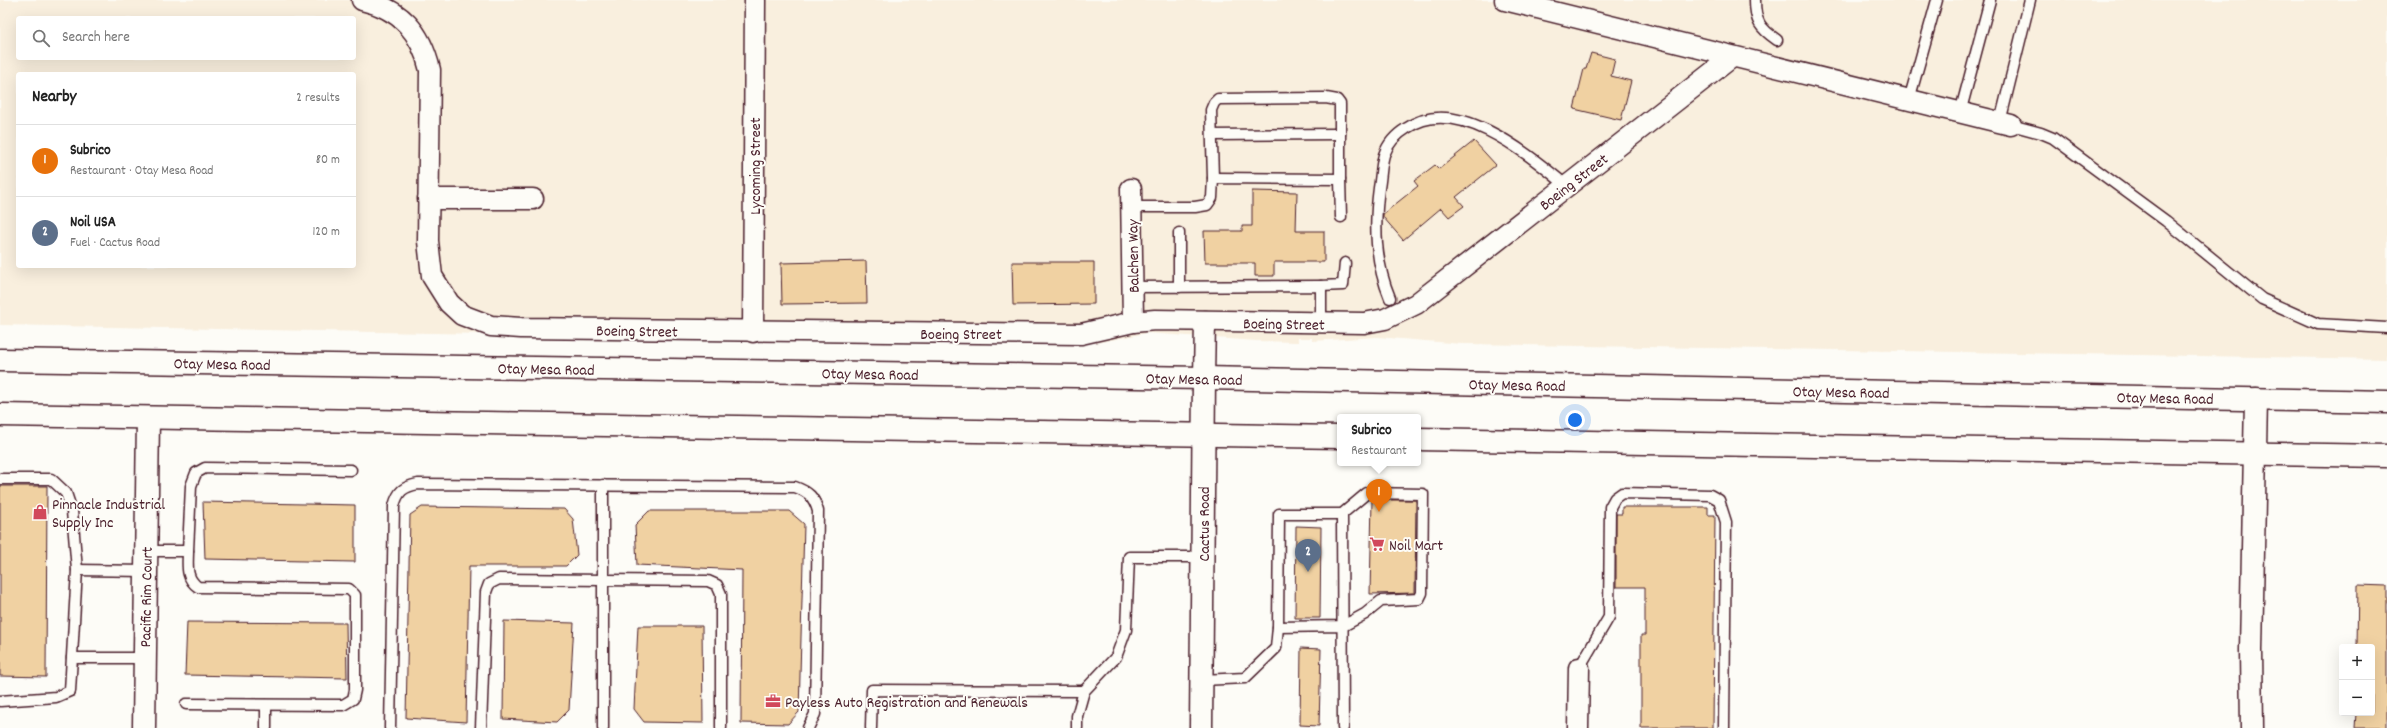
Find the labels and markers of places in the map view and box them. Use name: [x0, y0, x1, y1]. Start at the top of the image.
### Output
pin: 1: [1366, 479, 1392, 512]
place label: Pinnacle Industrial Supply Inc: [52, 494, 165, 535]
shop icon: Pinnacle Industrial Supply Inc: [31, 503, 49, 521]
supermarket icon: Noil Mart: [1368, 535, 1386, 553]
place label: Noil Mart: [1389, 535, 1443, 558]
pin: 2: [1295, 539, 1321, 572]
office icon: Payless Auto Registration and Renewals: [764, 692, 782, 710]
place label: Payless Auto Registration and Renewals: [785, 692, 1028, 715]

